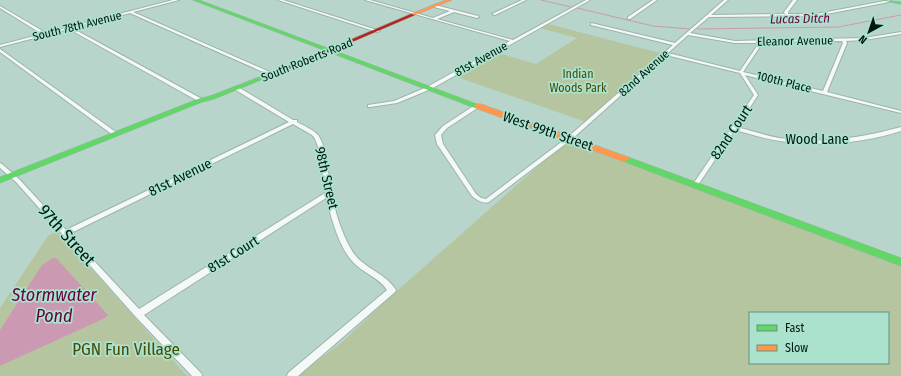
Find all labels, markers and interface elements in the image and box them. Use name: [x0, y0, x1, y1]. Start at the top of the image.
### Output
street label: South 78th Avenue: [31, 8, 123, 44]
water label: Lucas Ditch: [770, 10, 830, 27]
north arrow: [849, 12, 889, 52]
text: N: [856, 32, 870, 46]
street label: Eleanor Avenue: [757, 33, 833, 49]
street label: South Roberts Road: [259, 35, 355, 85]
street label: 81st Avenue: [452, 39, 510, 79]
street label: 82nd Avenue: [616, 47, 672, 99]
park label: Indian Woods Park: [549, 67, 607, 95]
street label: 100th Place: [755, 68, 813, 96]
street label: 82nd Court: [707, 101, 756, 163]
street label: West 99th Street: [500, 108, 596, 155]
street label: Wood Lane: [785, 131, 849, 148]
street label: 98th Street: [311, 145, 342, 211]
street label: 81st Avenue: [146, 155, 215, 200]
street label: 97th Street: [34, 200, 100, 271]
street label: 81st Court: [205, 232, 262, 277]
water label: Stormwater Pond: [10, 284, 97, 327]
legend: [749, 312, 889, 364]
text: Fast: [785, 321, 804, 335]
park label: PGN Fun Village: [72, 339, 180, 360]
text: Slow: [785, 341, 808, 355]

